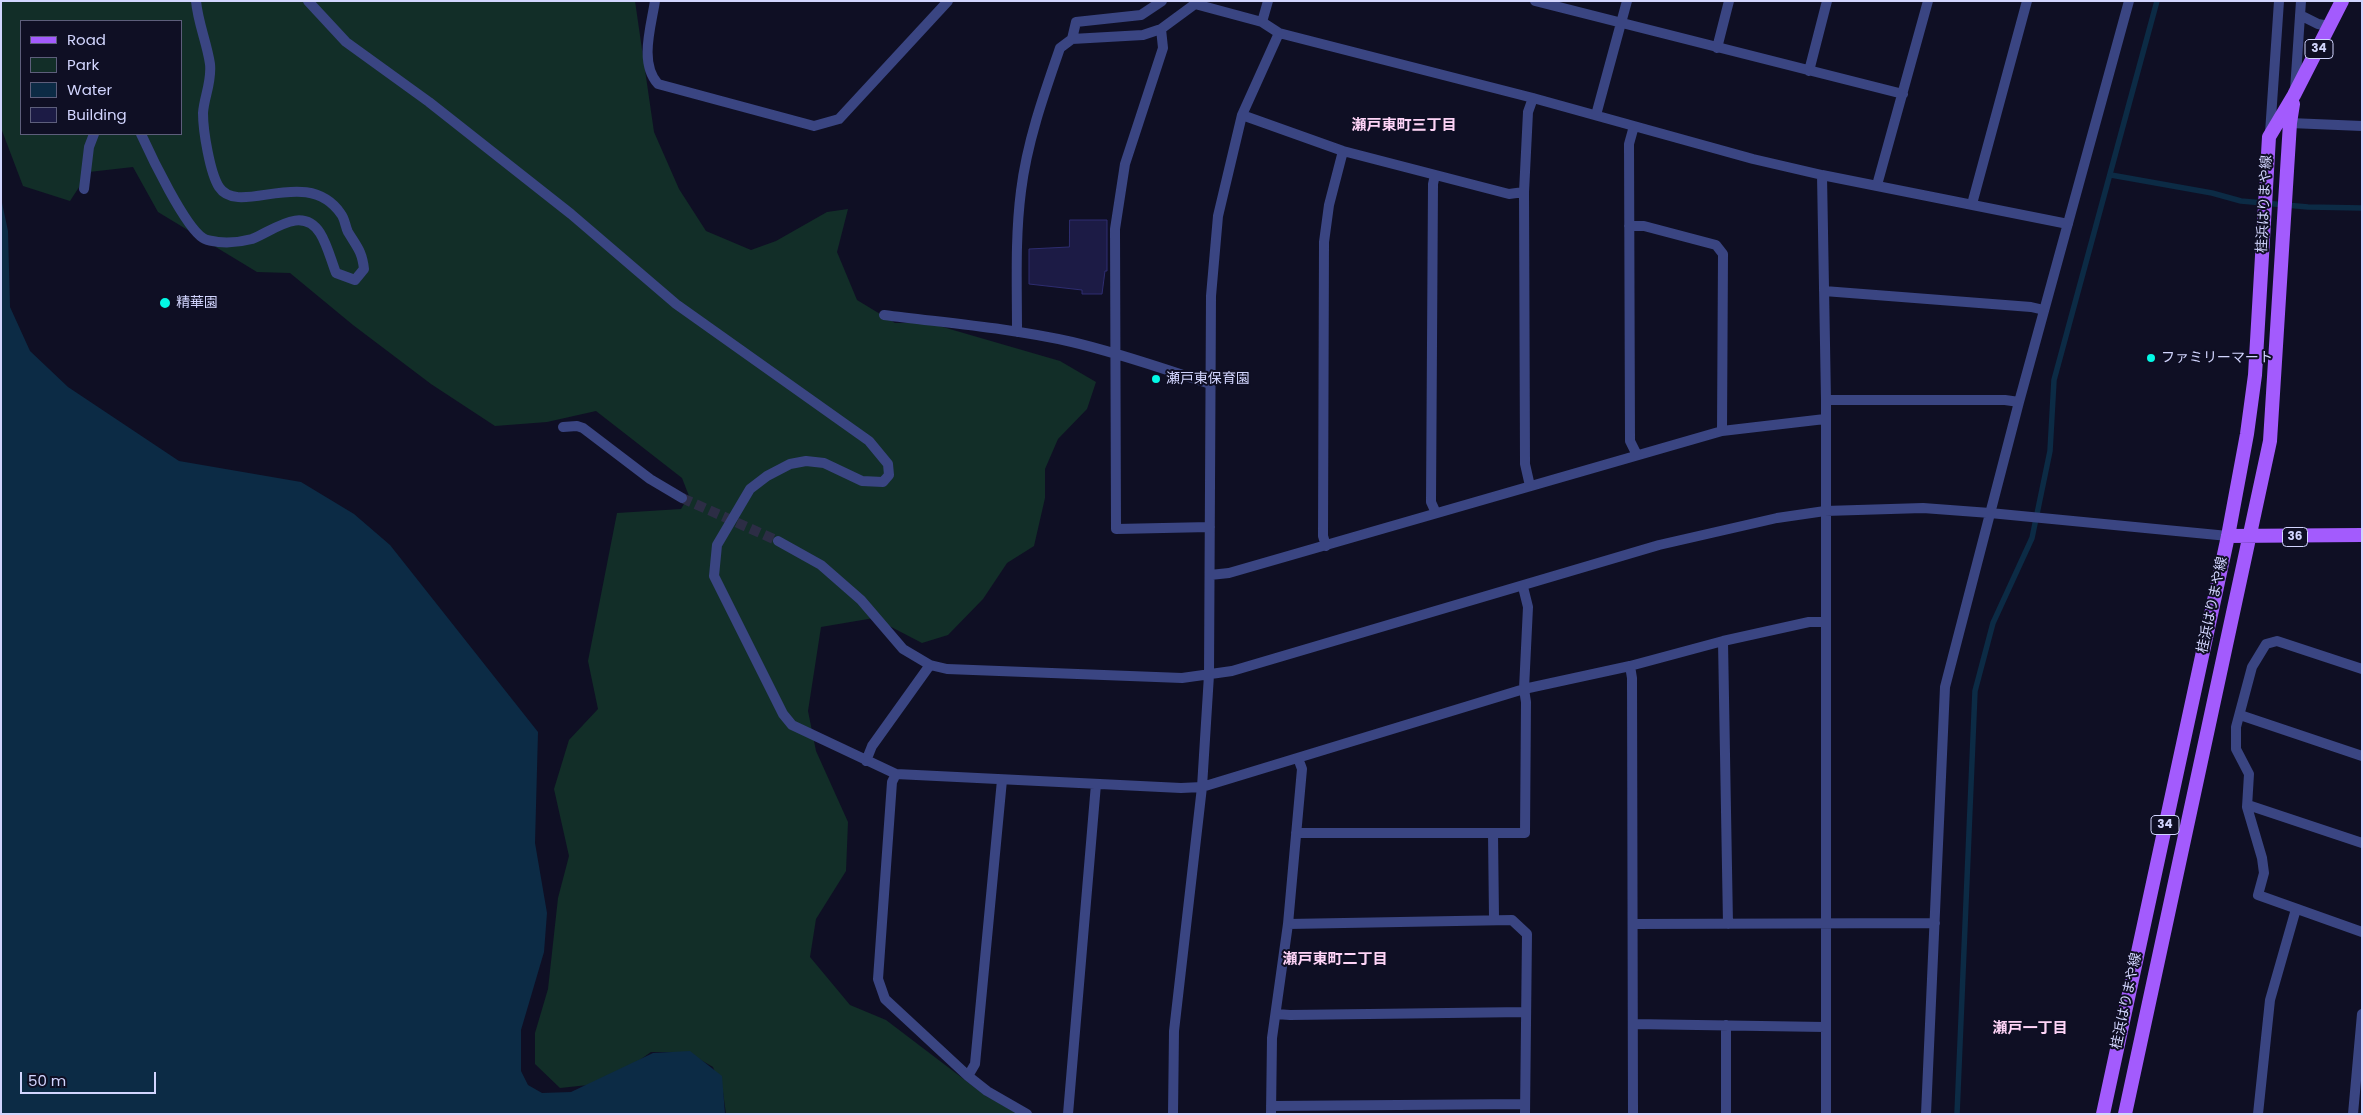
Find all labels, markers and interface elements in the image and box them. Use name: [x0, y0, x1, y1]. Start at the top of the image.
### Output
legend: [20, 20, 182, 135]
text: Road: [67, 29, 106, 50]
road number: 34: [2305, 40, 2333, 59]
text: Park: [67, 54, 99, 75]
text: Water: [67, 79, 112, 100]
text: Building: [67, 104, 127, 125]
district label: 瀬戸東町三丁目: [1352, 117, 1456, 135]
street label: 桂浜はりまや線: [2254, 155, 2276, 253]
place label: 精華園: [176, 295, 218, 311]
marker: 精華園: [158, 296, 172, 310]
place label: ファミリーマート: [2161, 350, 2273, 366]
marker: ファミリーマート: [2145, 352, 2157, 364]
place label: 瀬戸東保育園: [1166, 371, 1250, 387]
marker: 瀬戸東保育園: [1150, 373, 1162, 385]
road number: 36: [2282, 528, 2308, 546]
street label: 桂浜はりまや線: [2195, 555, 2231, 655]
road number: 34: [2151, 816, 2179, 834]
district label: 瀬戸東町二丁目: [1283, 951, 1387, 969]
street label: 桂浜はりまや線: [2109, 951, 2145, 1051]
district label: 瀬戸一丁目: [1993, 1020, 2067, 1038]
scale bar: [22, 1062, 159, 1094]
text: 50 m: [28, 1070, 66, 1091]

